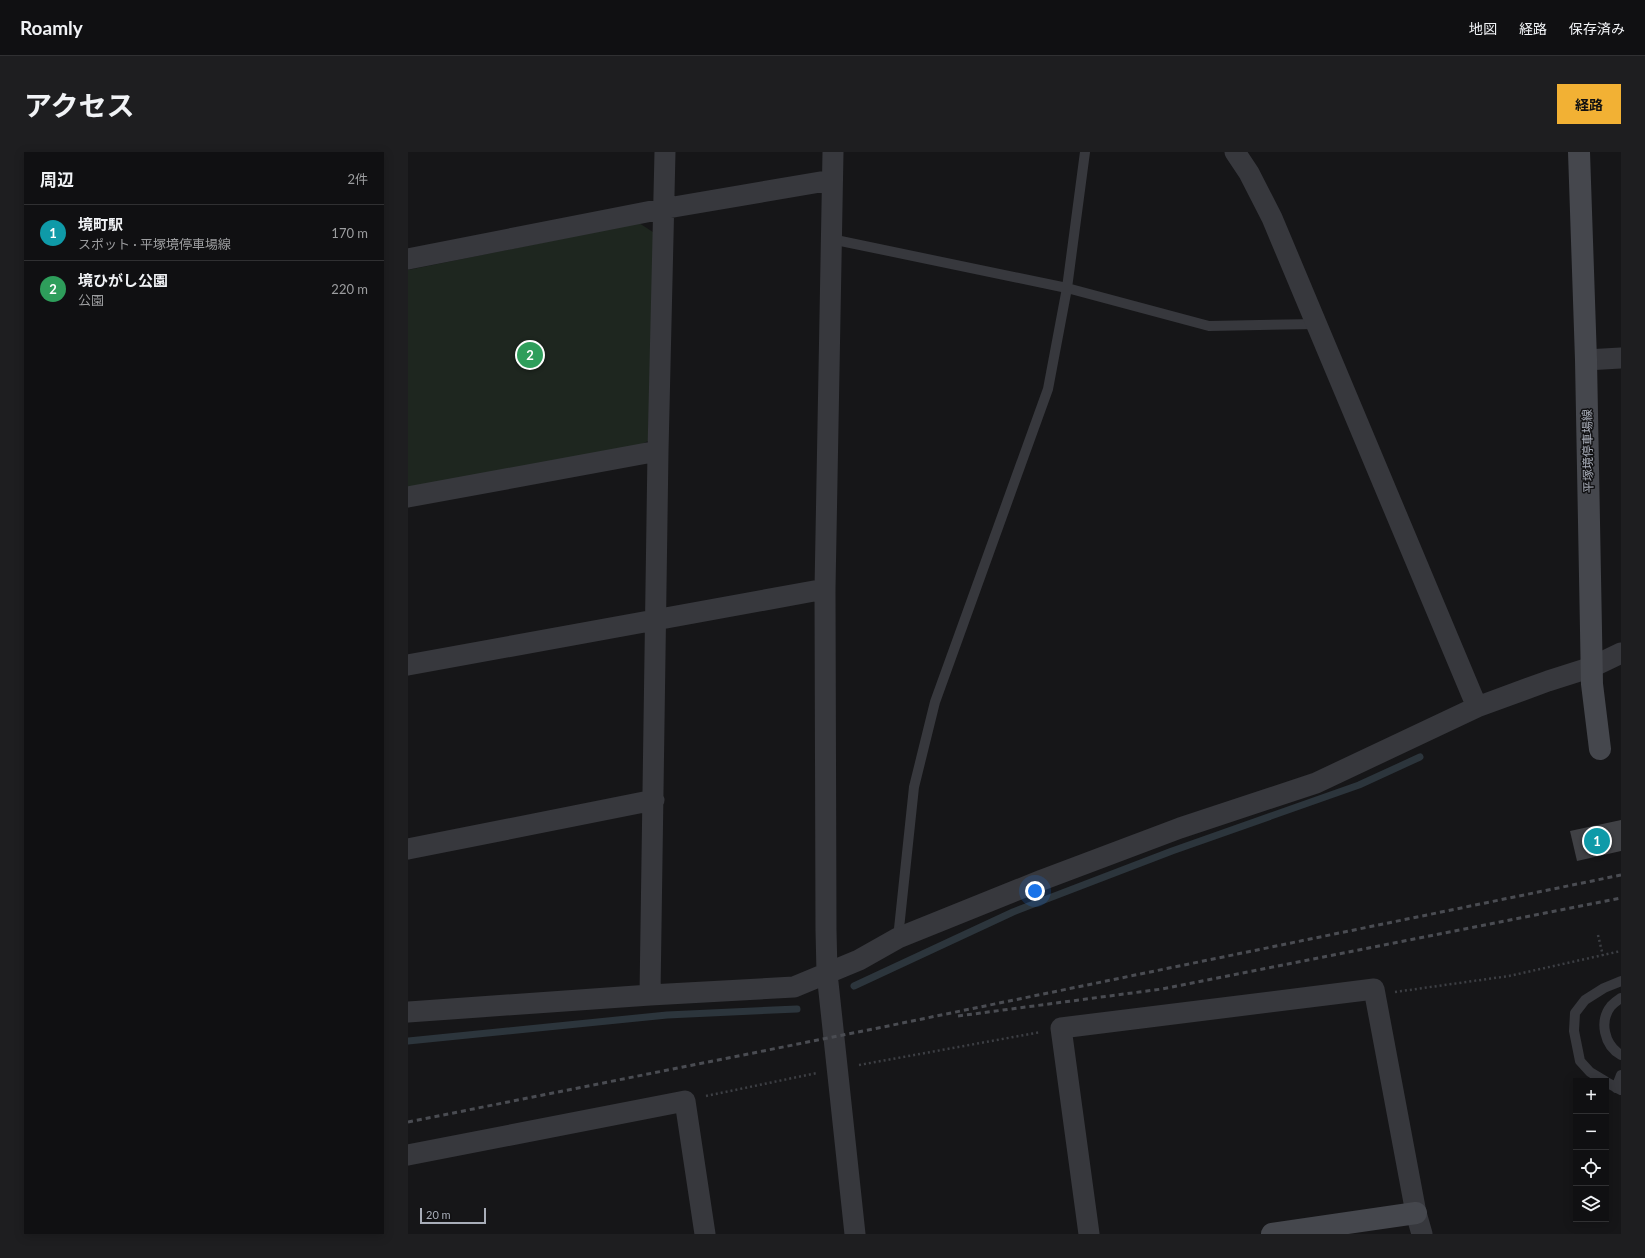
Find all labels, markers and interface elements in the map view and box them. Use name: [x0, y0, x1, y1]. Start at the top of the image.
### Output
text: Roamly: [20, 16, 83, 39]
text: 地図: [1469, 20, 1497, 37]
text: 経路: [1519, 20, 1547, 37]
text: 保存済み: [1569, 20, 1625, 37]
button: 経路: [1557, 84, 1621, 124]
text: アクセス: [24, 88, 135, 122]
text: 周辺: [40, 169, 74, 190]
text: 2件: [347, 171, 368, 187]
text: 境町駅: [78, 215, 123, 233]
text: 1: [49, 225, 57, 241]
text: 170 m: [331, 225, 368, 241]
text: スポット · 平塚境停車場線: [78, 236, 231, 252]
text: 境ひがし公園: [78, 271, 168, 289]
text: 2: [49, 281, 57, 297]
text: 220 m: [331, 281, 368, 297]
text: 公園: [78, 292, 104, 308]
pin: 2: [517, 340, 543, 370]
street label: 平塚境停車場線: [1579, 409, 1596, 493]
pin: 1: [1584, 826, 1610, 856]
your location: [1025, 881, 1045, 901]
map controls: [1573, 1078, 1609, 1222]
button: +: [1573, 1078, 1609, 1114]
button: −: [1573, 1114, 1609, 1150]
button: locate: [1573, 1150, 1609, 1186]
button: layers: [1573, 1186, 1609, 1222]
scale bar: [420, 1206, 486, 1225]
text: 20 m: [426, 1208, 451, 1221]

